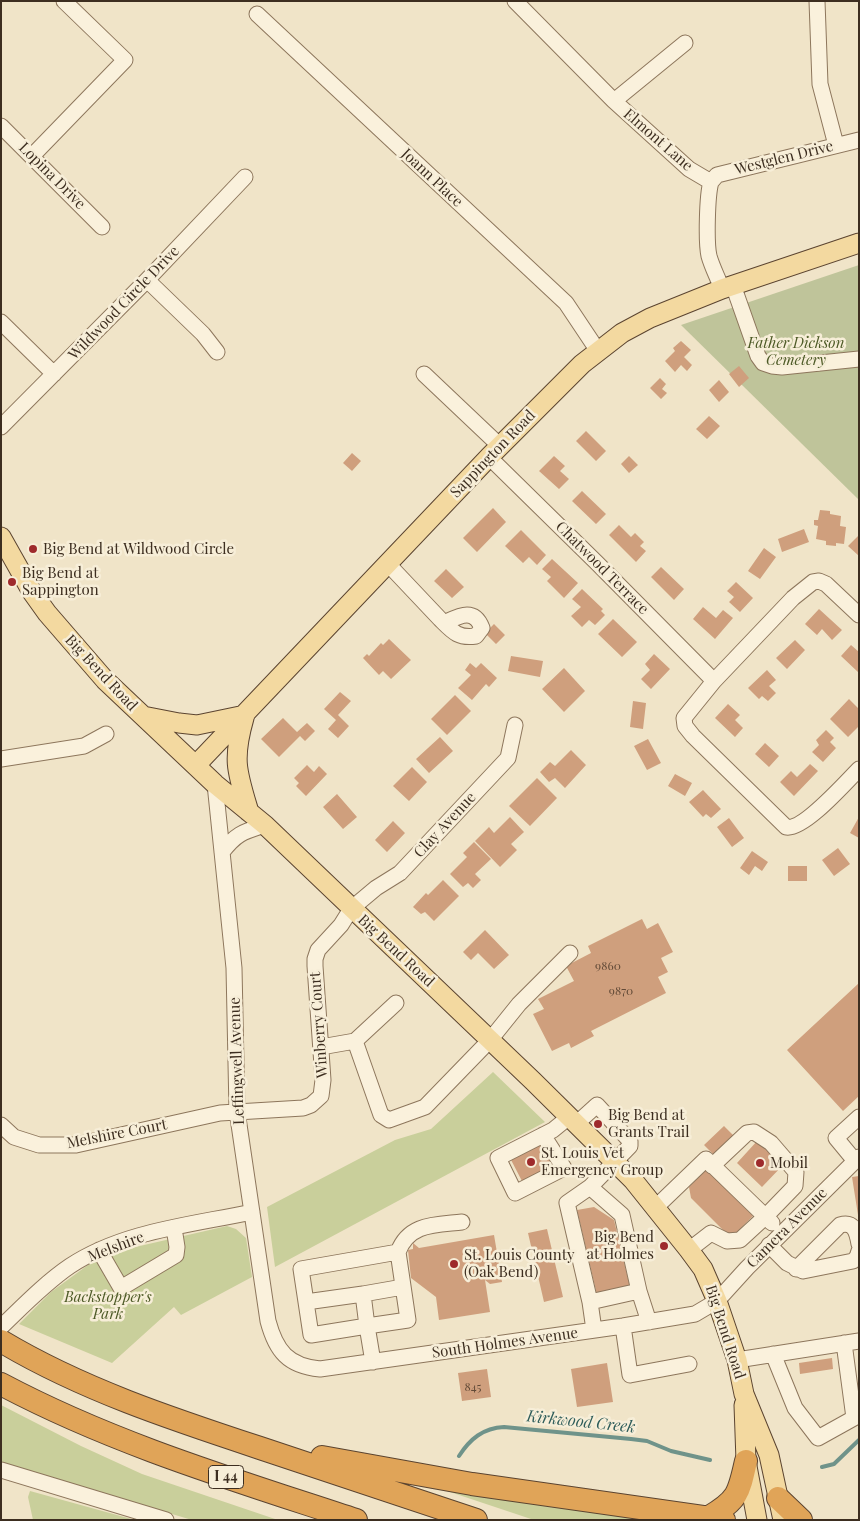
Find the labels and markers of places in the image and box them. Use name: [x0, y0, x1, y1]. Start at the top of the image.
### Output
place label: Big Bend at Wildwood Circle: [43, 540, 234, 558]
marker: Big Bend at Wildwood Circle: [27, 543, 39, 555]
place label: Big Bend at Sappington: [22, 564, 99, 599]
marker: Big Bend at Sappington: [6, 576, 18, 588]
place label: Big Bend at Grants Trail: [608, 1106, 690, 1141]
marker: Big Bend at Grants Trail: [592, 1118, 604, 1130]
place label: St. Louis Vet Emergency Group: [541, 1144, 663, 1179]
place label: Mobil: [770, 1154, 808, 1172]
marker: St. Louis Vet Emergency Group: [525, 1156, 537, 1168]
marker: Mobil: [754, 1157, 766, 1169]
place label: Big Bend at Holmes: [586, 1228, 654, 1263]
marker: Big Bend at Holmes: [658, 1240, 670, 1252]
place label: St. Louis County (Oak Bend): [464, 1246, 575, 1281]
marker: St. Louis County (Oak Bend): [448, 1258, 460, 1270]

